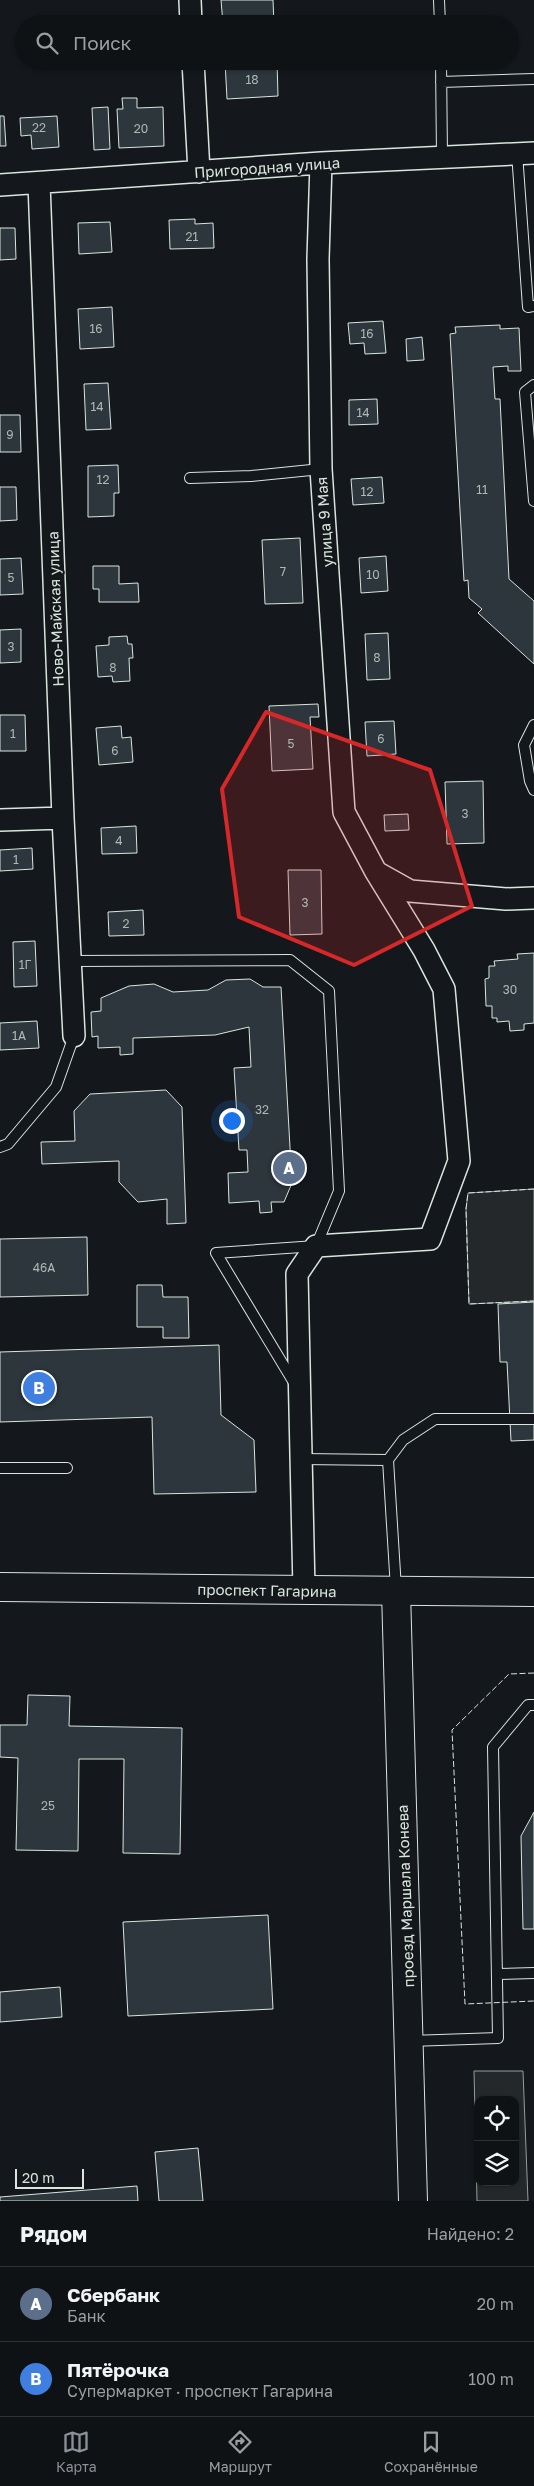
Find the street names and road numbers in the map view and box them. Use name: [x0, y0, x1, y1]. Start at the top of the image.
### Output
street label: Пригородная улица: [193, 153, 341, 181]
street label: улица 9 Мая: [312, 476, 336, 568]
street label: Ново-Майская улица: [43, 531, 67, 687]
street label: проспект Гагарина: [197, 1580, 337, 1600]
street label: проезд Маршала Конева: [393, 1804, 417, 1988]

